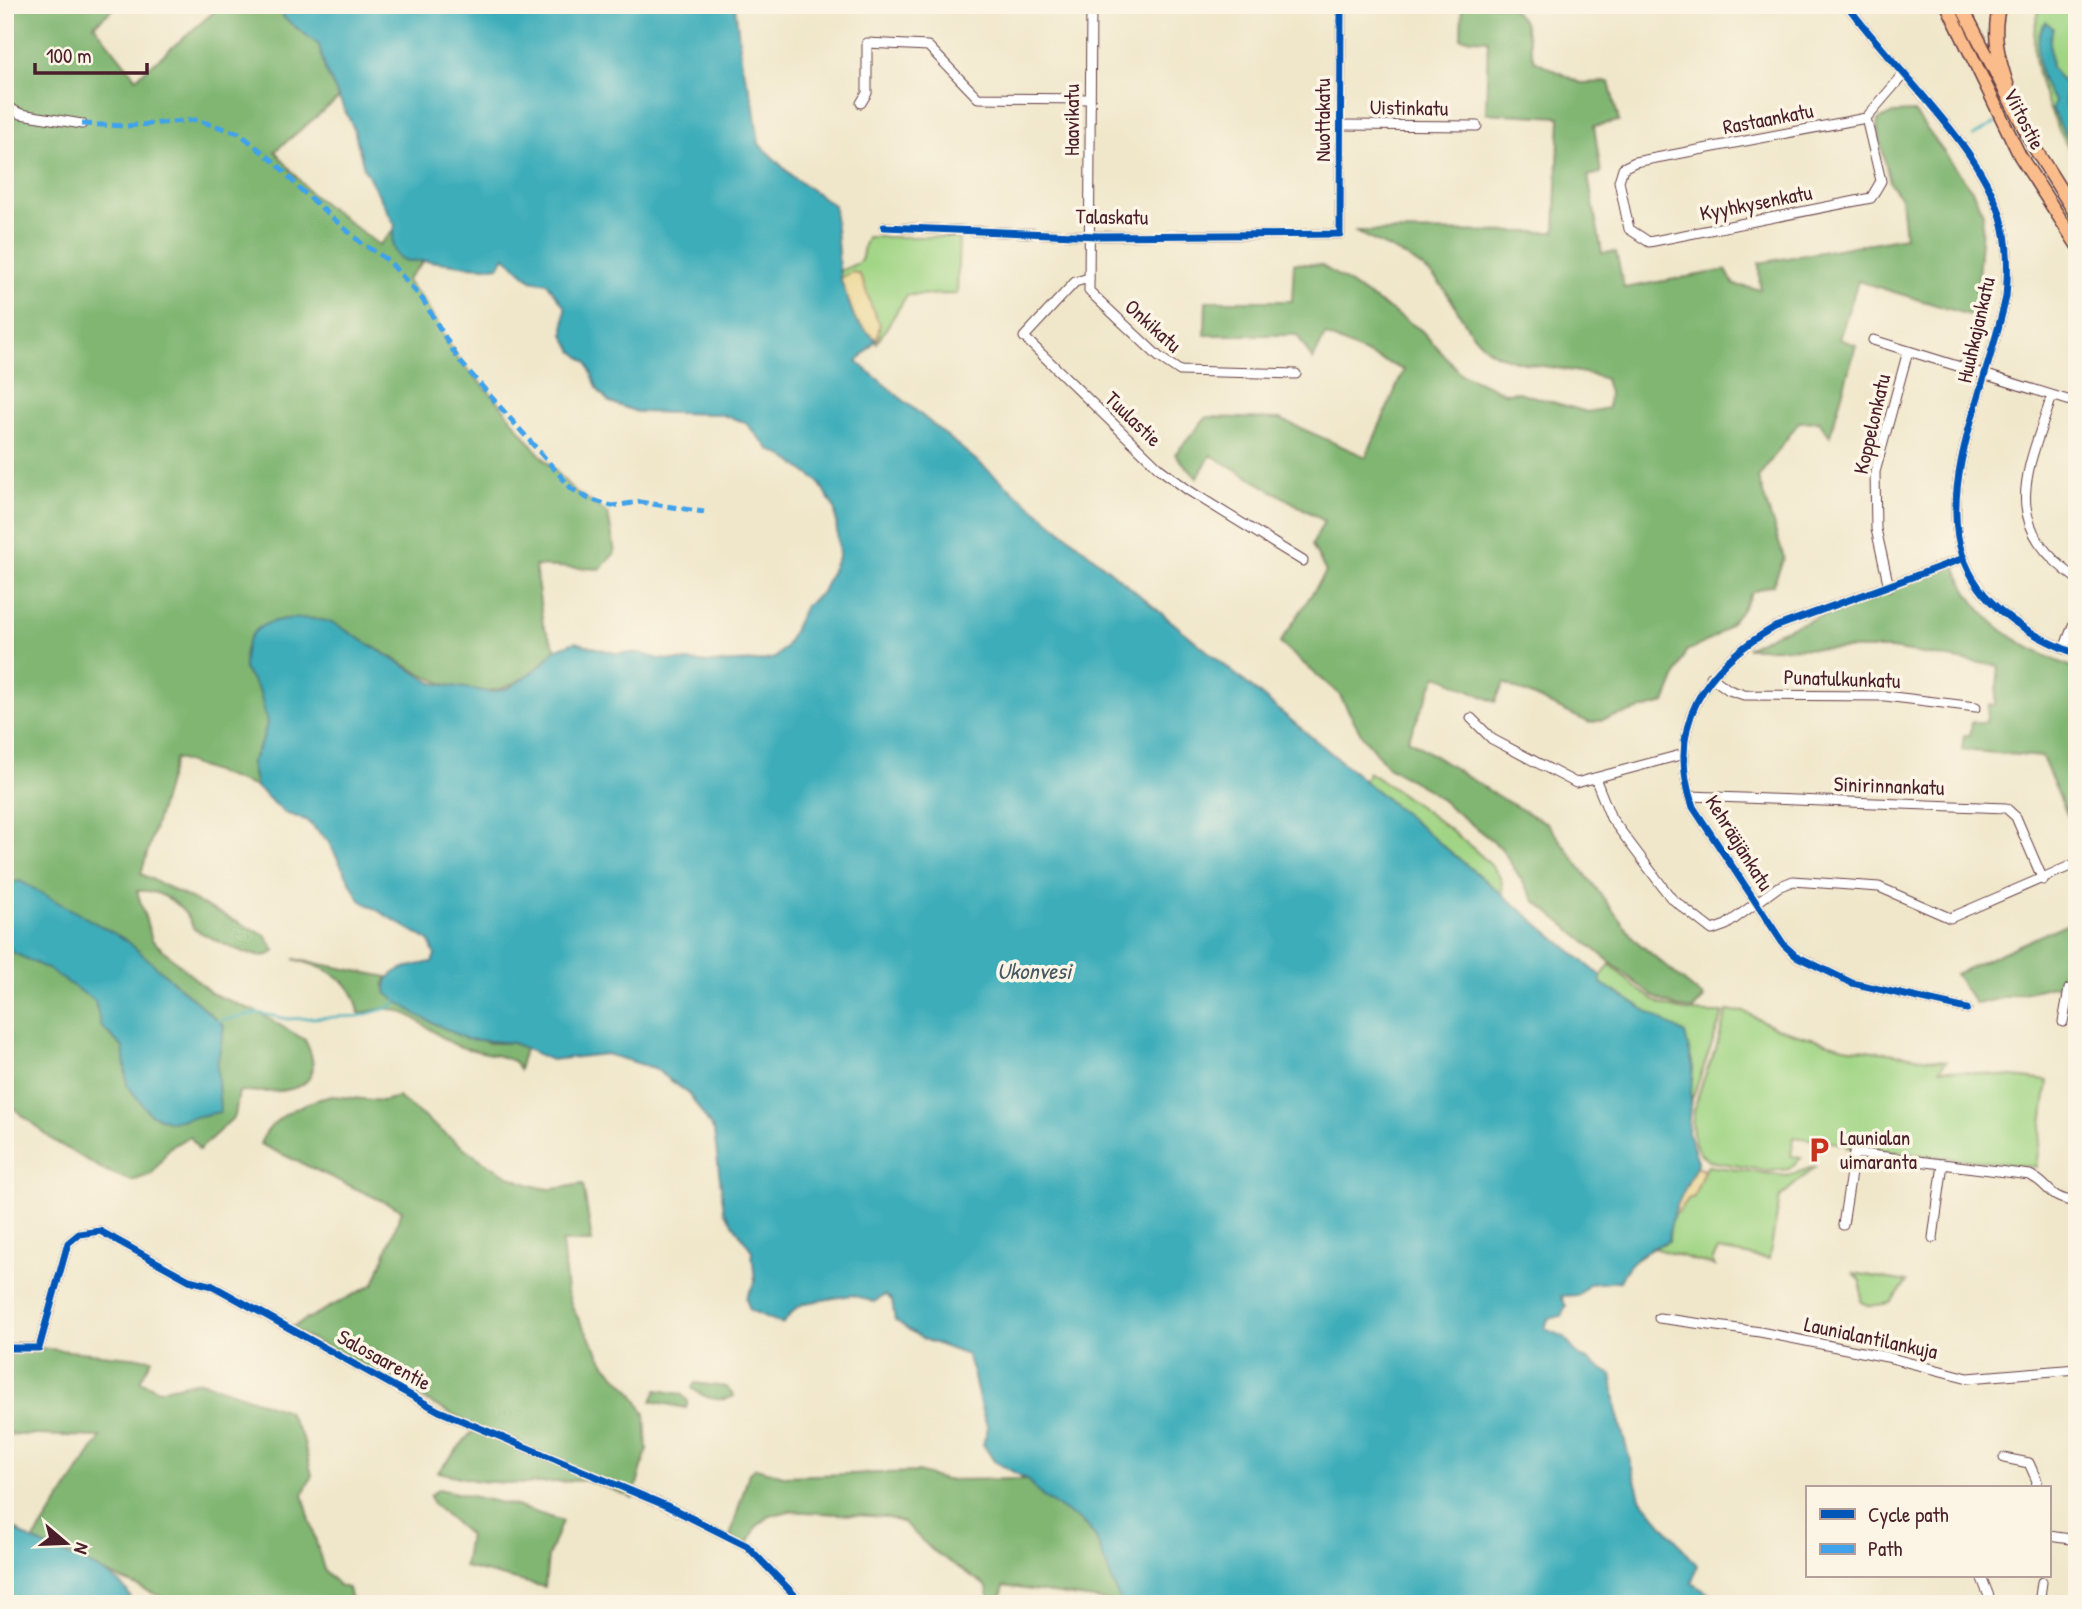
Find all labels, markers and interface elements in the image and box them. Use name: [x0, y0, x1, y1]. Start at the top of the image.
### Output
scale bar: [35, 32, 147, 76]
text: 100 m: [46, 41, 92, 70]
street label: Nuottakatu: [1308, 78, 1337, 162]
street label: Haavikatu: [1057, 83, 1086, 156]
street label: Viitostie: [1997, 83, 2052, 154]
street label: Uistinkatu: [1370, 92, 1449, 123]
street label: Rastaankatu: [1720, 95, 1816, 141]
street label: Kyyhkysenkatu: [1697, 177, 1815, 228]
street label: Talaskatu: [1075, 201, 1149, 232]
street label: Huuhkajankatu: [1949, 274, 2002, 386]
street label: Onkikatu: [1119, 292, 1188, 359]
street label: Koppelonkatu: [1846, 370, 1897, 477]
street label: Tuulastie: [1099, 384, 1168, 453]
street label: Punatulkunkatu: [1783, 662, 1901, 695]
street label: Sinirinnankatu: [1833, 769, 1945, 802]
street label: Kehrääjänkatu: [1699, 789, 1781, 897]
water label: Ukonvesi: [997, 955, 1073, 986]
place label: Launialan uimaranta: [1840, 1123, 1917, 1176]
parking icon: Launialan uimaranta: [1804, 1135, 1834, 1165]
street label: Launialantilankuja: [1802, 1309, 1940, 1366]
street label: Salosaarentie: [332, 1322, 436, 1397]
legend: [1806, 1486, 2050, 1578]
text: Cycle path: [1868, 1500, 1949, 1529]
north arrow: [32, 1508, 102, 1578]
text: Path: [1868, 1534, 1903, 1563]
text: N: [68, 1540, 96, 1558]

